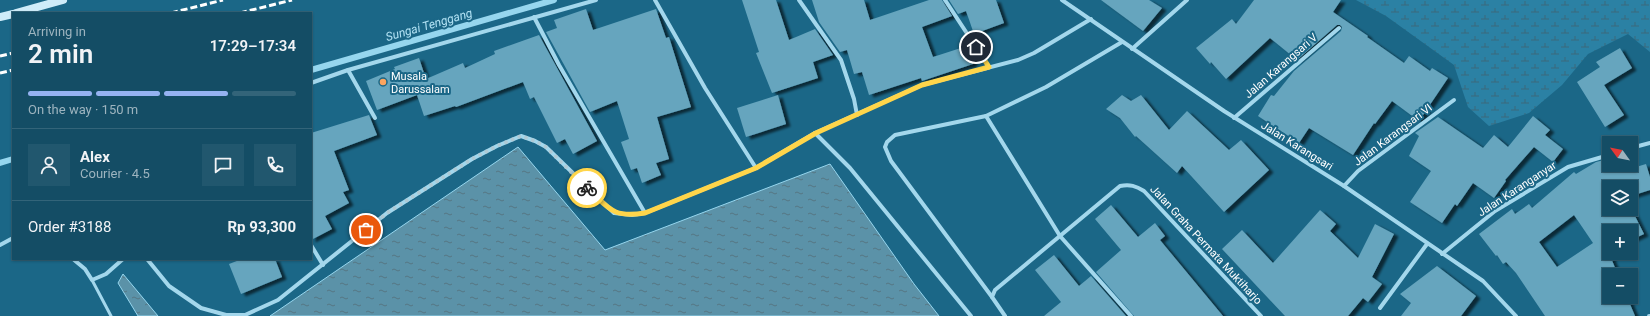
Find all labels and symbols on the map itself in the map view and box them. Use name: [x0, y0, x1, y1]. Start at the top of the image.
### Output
water label: Sungai Tenggang: [384, 6, 474, 44]
pin: [959, 30, 993, 64]
street label: Jalan Karangsari V: [1242, 31, 1320, 101]
place label: Musala Darussalam: [391, 70, 450, 96]
marker: Musala Darussalam: [378, 77, 388, 87]
street label: Jalan Karangsari VI: [1351, 101, 1435, 169]
street label: Jalan Karangsari: [1259, 119, 1335, 173]
north arrow: [1602, 136, 1638, 172]
street label: Jalan Karanganyar: [1475, 159, 1559, 219]
courier: [567, 168, 607, 208]
street label: Jalan Graha Permata Muktiharjo: [1147, 183, 1265, 307]
pin: [349, 213, 383, 247]

